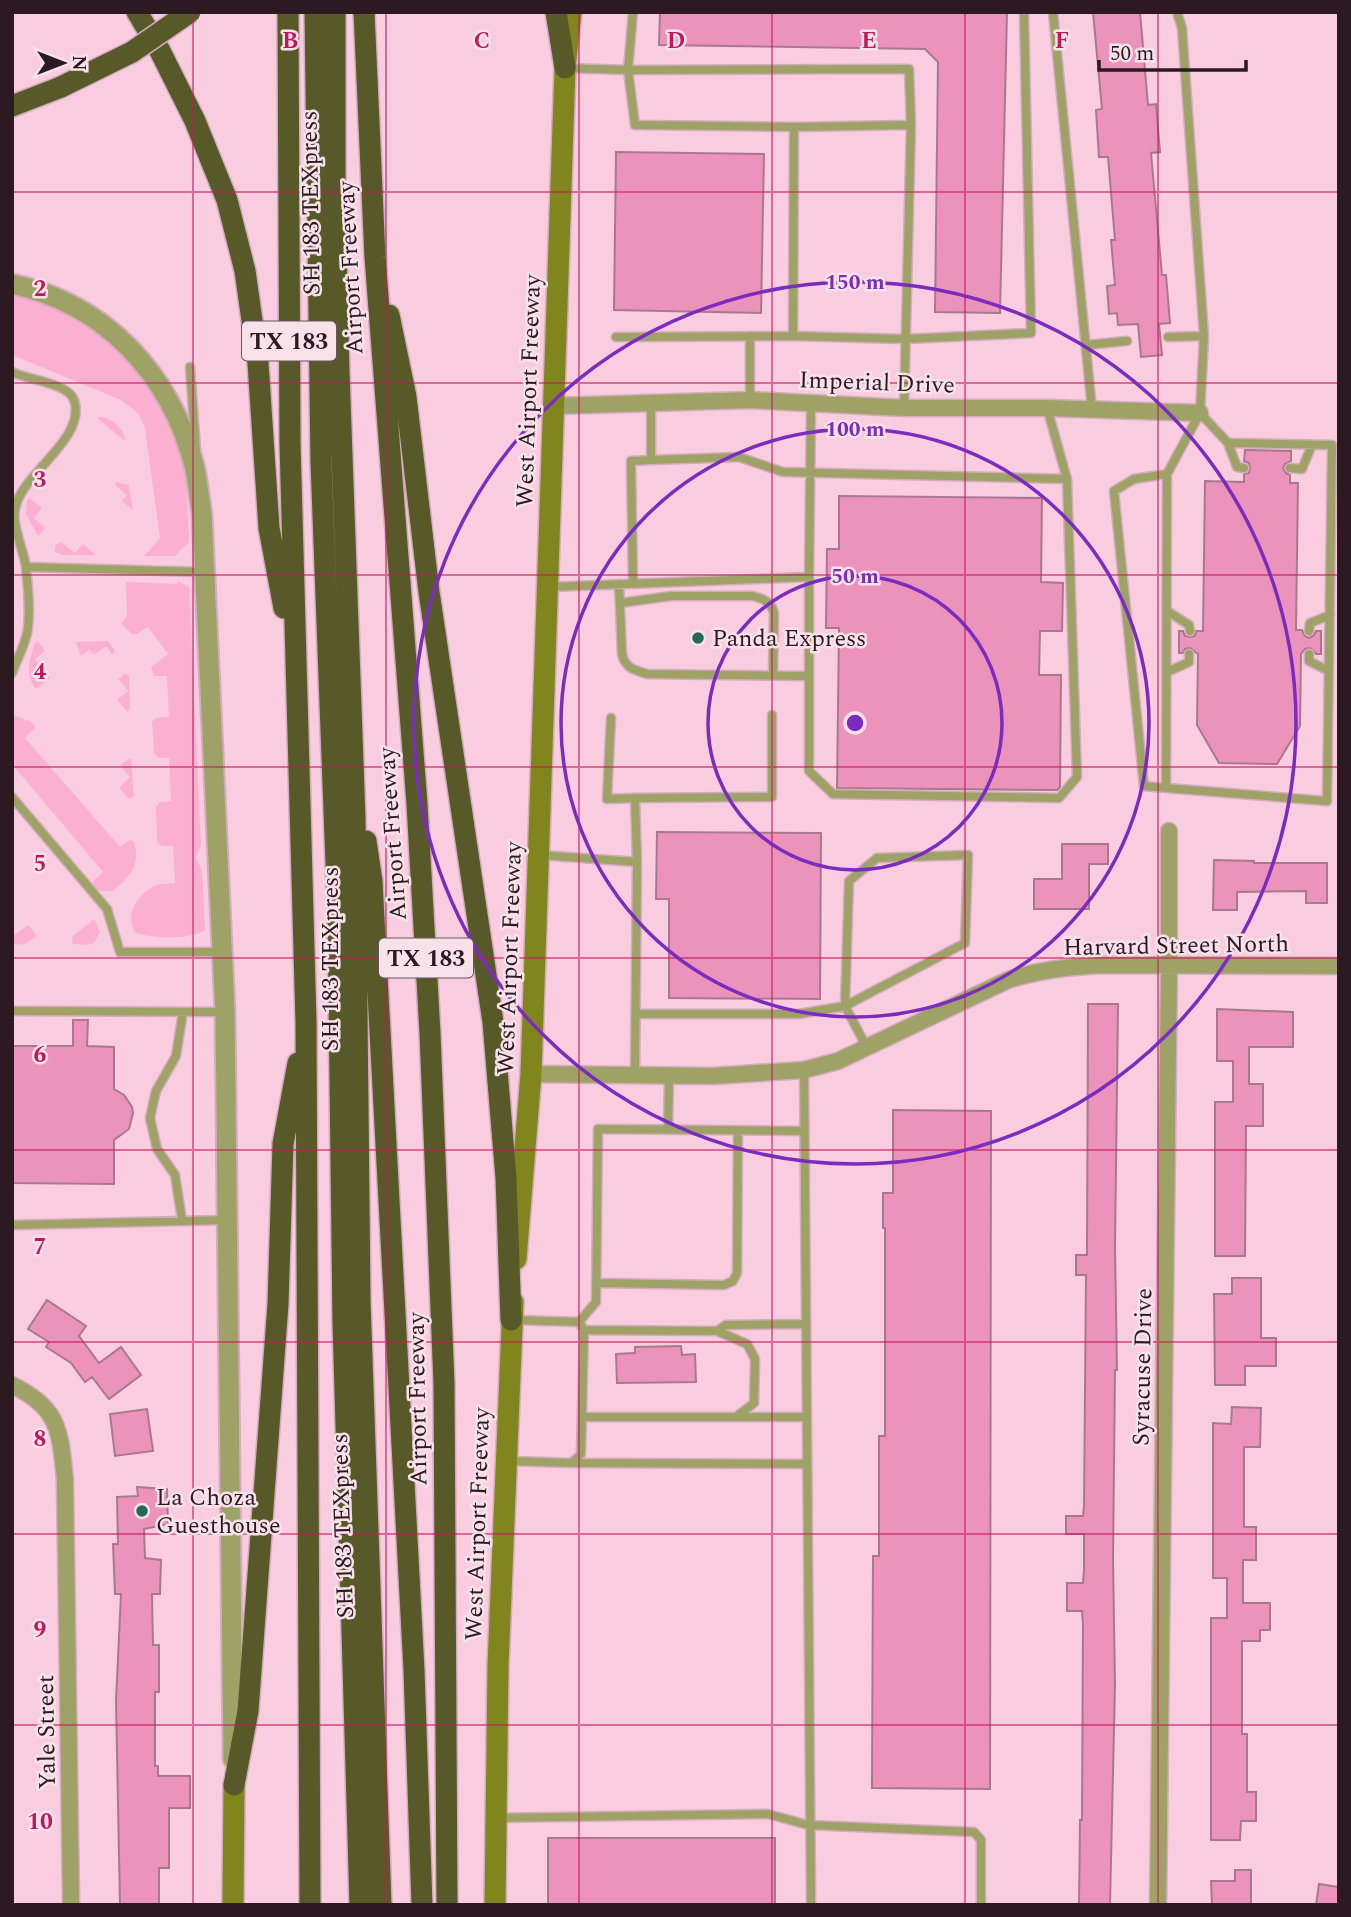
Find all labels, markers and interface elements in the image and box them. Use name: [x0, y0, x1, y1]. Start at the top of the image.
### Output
text: B: [282, 24, 298, 59]
text: C: [474, 24, 490, 59]
text: D: [667, 24, 685, 59]
text: E: [861, 24, 877, 59]
text: F: [1055, 24, 1069, 59]
north arrow: [28, 28, 98, 98]
scale bar: [1099, 28, 1246, 72]
text: 50 m: [1110, 38, 1154, 70]
text: N: [64, 55, 93, 71]
street label: SH 183 TEXpress: [291, 110, 331, 296]
street label: Airport Freeway: [328, 179, 374, 356]
text: 150 m: [825, 267, 885, 299]
text: 2: [34, 272, 47, 307]
street label: West Airport Freeway: [507, 272, 551, 508]
road number: TX 183: [242, 322, 336, 360]
street label: Imperial Drive: [798, 362, 955, 404]
text: 100 m: [825, 414, 885, 446]
text: 3: [34, 463, 47, 498]
text: 50 m: [831, 561, 879, 593]
place label: Panda Express: [712, 621, 867, 657]
marker: Panda Express: [690, 630, 706, 646]
text: 4: [34, 655, 47, 690]
centre of rings: [843, 711, 867, 735]
street label: Airport Freeway: [369, 745, 417, 922]
street label: West Airport Freeway: [488, 839, 532, 1075]
text: 5: [34, 847, 46, 882]
street label: SH 183 TEXpress: [313, 866, 349, 1052]
street label: Harvard Street North: [1063, 926, 1289, 966]
road number: TX 183: [379, 939, 473, 978]
text: 6: [34, 1038, 47, 1073]
text: 7: [34, 1230, 46, 1265]
street label: Syracuse Drive: [1124, 1288, 1162, 1446]
street label: Airport Freeway: [398, 1310, 438, 1486]
street label: West Airport Freeway: [456, 1405, 500, 1641]
text: 8: [34, 1422, 46, 1457]
street label: SH 183 TEXpress: [322, 1433, 364, 1619]
place label: La Choza Guesthouse: [156, 1480, 281, 1544]
marker: La Choza Guesthouse: [134, 1503, 150, 1519]
text: 9: [34, 1613, 47, 1648]
street label: Yale Street: [28, 1674, 66, 1790]
text: 10: [27, 1805, 53, 1840]

